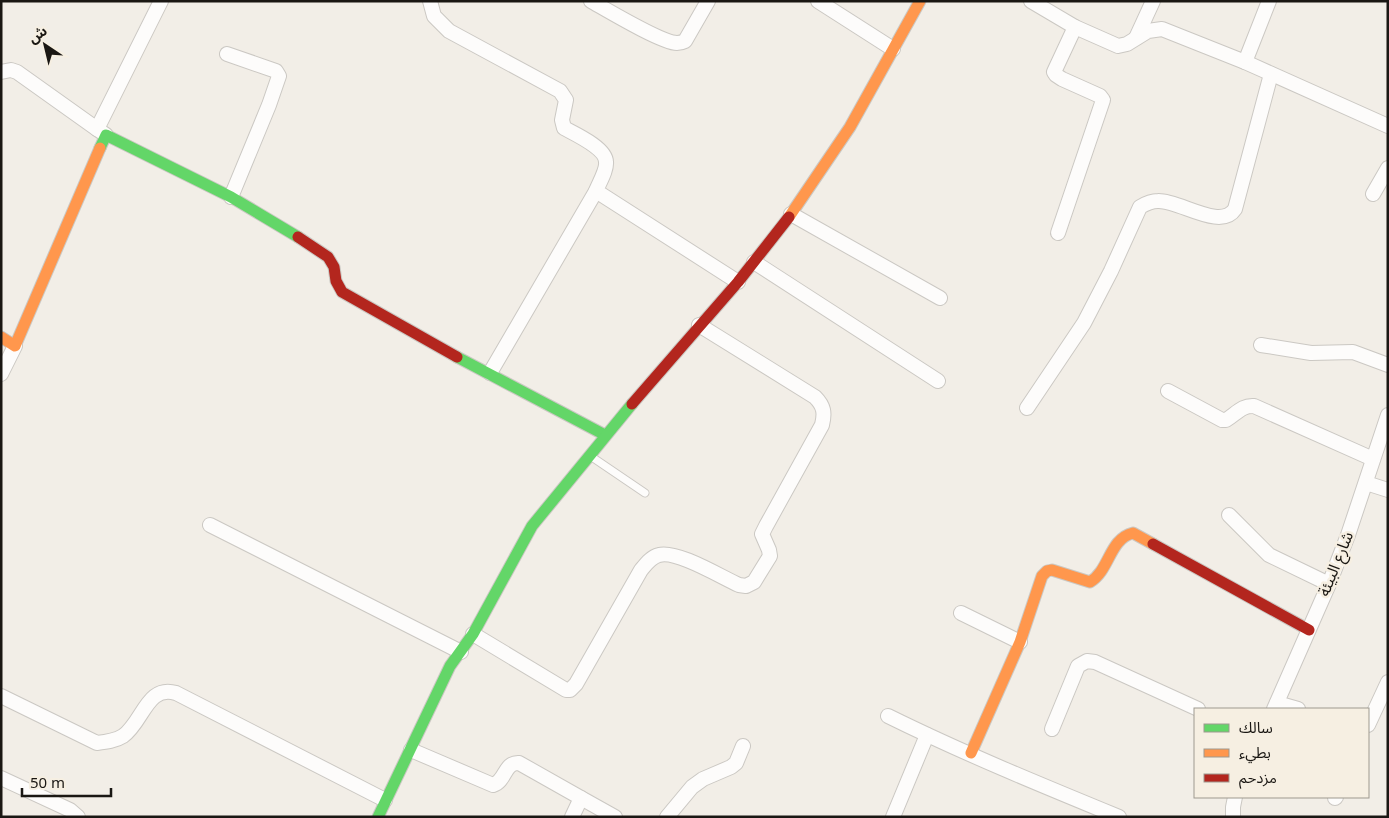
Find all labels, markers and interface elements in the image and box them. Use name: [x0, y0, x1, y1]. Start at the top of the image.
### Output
text: ش: [22, 17, 54, 52]
north arrow: [20, 20, 70, 70]
street label: شارع البيئة: [1307, 526, 1365, 602]
legend: [1194, 708, 1369, 798]
text: سالك: [1239, 712, 1273, 744]
text: بطيء: [1239, 737, 1271, 769]
text: مزدحم: [1239, 762, 1277, 794]
scale bar: [22, 766, 111, 798]
text: 50 m: [30, 767, 65, 799]

